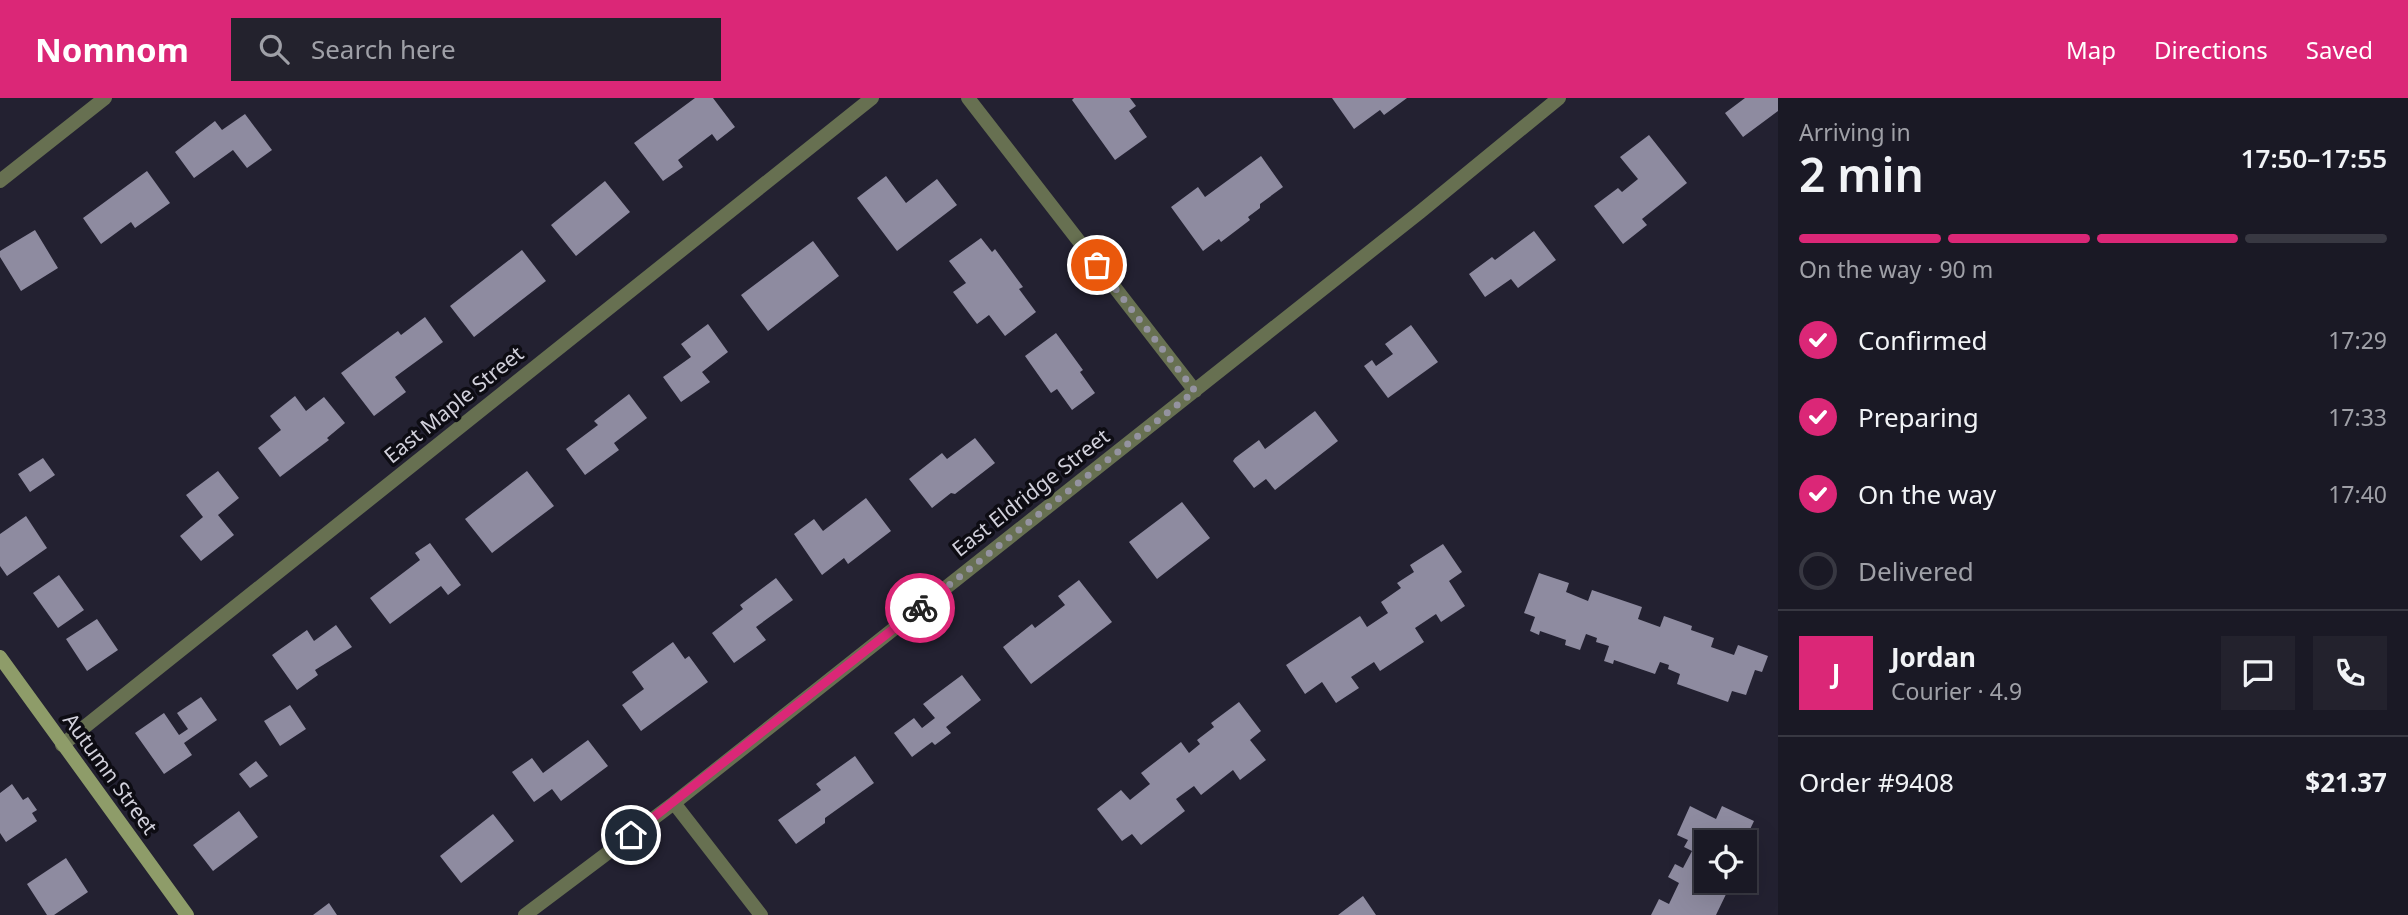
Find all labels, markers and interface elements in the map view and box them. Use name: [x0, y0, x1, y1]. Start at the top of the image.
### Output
search box: [231, 18, 721, 81]
text: Nomnom: [35, 27, 189, 72]
icon: search: [255, 30, 293, 68]
text: Search here: [311, 31, 456, 67]
text: Map: [2066, 33, 2116, 66]
text: Directions: [2154, 33, 2268, 66]
text: Saved: [2306, 33, 2373, 66]
text: Arriving in: [1799, 116, 1911, 148]
text: 17:50–17:55: [2241, 140, 2387, 176]
text: 2 min: [1799, 143, 1924, 205]
pin: [1067, 235, 1127, 295]
icon: bag: [1078, 246, 1116, 284]
text: On the way · 90 m: [1799, 253, 1993, 285]
icon: check: [1799, 321, 1837, 359]
text: Confirmed: [1858, 322, 1988, 358]
text: 17:29: [2328, 324, 2387, 356]
street label: East Maple Street: [378, 339, 529, 469]
icon: check: [1799, 398, 1837, 436]
text: Preparing: [1858, 399, 1979, 435]
text: 17:33: [2328, 401, 2387, 433]
street label: East Eldridge Street: [946, 422, 1115, 562]
icon: check: [1799, 475, 1837, 513]
text: On the way: [1858, 476, 1996, 512]
text: 17:40: [2328, 478, 2387, 510]
text: Delivered: [1858, 553, 1974, 589]
courier: [885, 573, 955, 643]
icon: bike: [901, 589, 939, 627]
button: chat: [2221, 636, 2295, 710]
button: phone: [2313, 636, 2387, 710]
text: Jordan: [1891, 639, 1976, 675]
text: J: [1832, 655, 1840, 691]
text: Courier · 4.9: [1891, 675, 2022, 707]
street label: Autumn Street: [57, 707, 165, 840]
text: Order #9408: [1799, 764, 1954, 800]
text: $21.37: [2305, 764, 2387, 800]
pin: [601, 805, 661, 865]
icon: home: [612, 816, 650, 854]
map controls: [1694, 830, 1757, 893]
button: locate: [1694, 830, 1757, 893]

